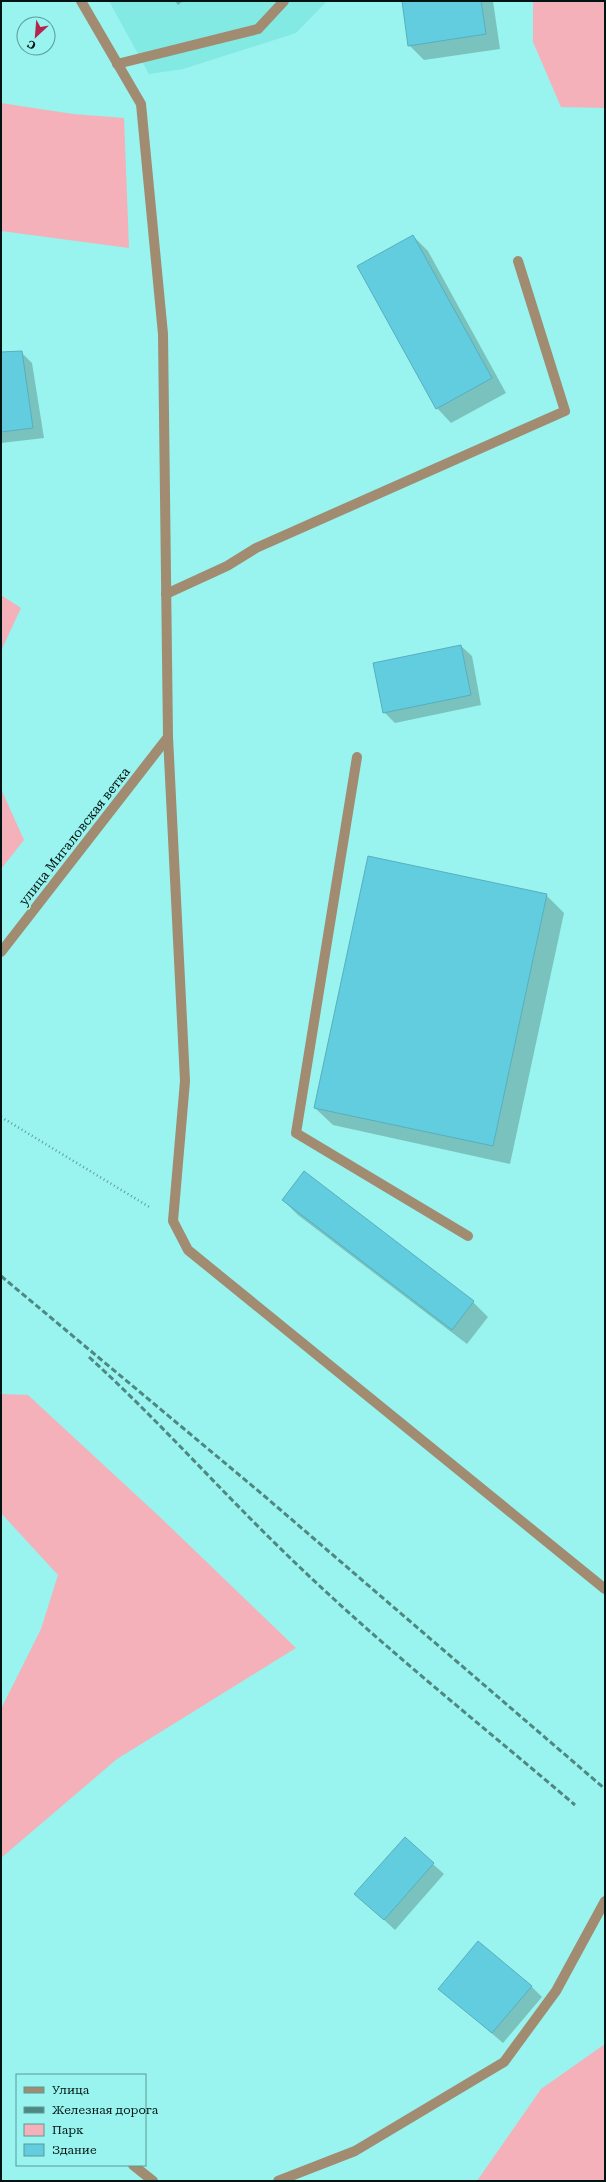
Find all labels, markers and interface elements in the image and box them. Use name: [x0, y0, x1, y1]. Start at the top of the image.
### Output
north arrow: [16, 16, 56, 56]
text: С: [25, 37, 38, 52]
street label: улица Мигаловская ветка: [16, 764, 133, 908]
legend: [16, 2074, 146, 2166]
text: Улица: [52, 2083, 90, 2097]
text: Железная дорога: [52, 2103, 159, 2117]
text: Парк: [52, 2123, 84, 2137]
text: Здание: [52, 2143, 97, 2157]

